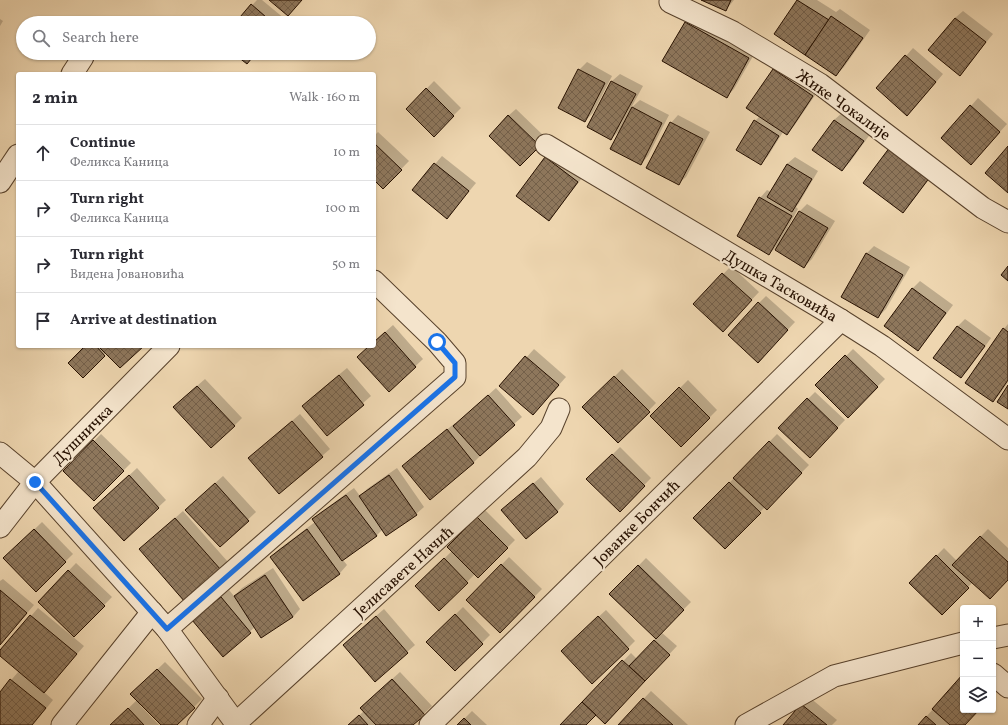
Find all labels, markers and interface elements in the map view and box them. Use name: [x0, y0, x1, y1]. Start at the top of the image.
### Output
search box: [16, 16, 376, 60]
icon: search: [30, 27, 52, 49]
text: Search here: [62, 28, 139, 49]
street label: Жике Чокалије: [791, 65, 895, 147]
text: 2 min: [32, 87, 78, 110]
text: Walk · 160 m: [289, 89, 360, 107]
text: Continue: [70, 133, 135, 154]
icon: ahead: [32, 142, 54, 164]
text: 10 m: [333, 144, 360, 162]
text: Феликса Каница: [70, 154, 169, 172]
text: Turn right: [70, 189, 144, 210]
icon: right: [32, 198, 54, 220]
text: 100 m: [325, 200, 360, 218]
text: Феликса Каница: [70, 210, 169, 228]
text: Turn right: [70, 245, 144, 266]
street label: Душка Тасковића: [719, 245, 841, 328]
icon: right: [32, 254, 54, 276]
text: 50 m: [332, 256, 360, 274]
text: Видена Јовановића: [70, 266, 184, 284]
icon: arrive: [32, 310, 54, 332]
text: Arrive at destination: [70, 310, 217, 331]
route start: [428, 333, 446, 351]
street label: Душничка: [48, 400, 119, 471]
route end: [26, 473, 44, 491]
street label: Јованке Бончић: [589, 475, 686, 572]
street label: Јелисавете Начић: [349, 521, 459, 624]
map controls: [960, 605, 996, 713]
button: +: [960, 605, 996, 641]
button: −: [960, 641, 996, 677]
button: layers: [960, 677, 996, 713]

